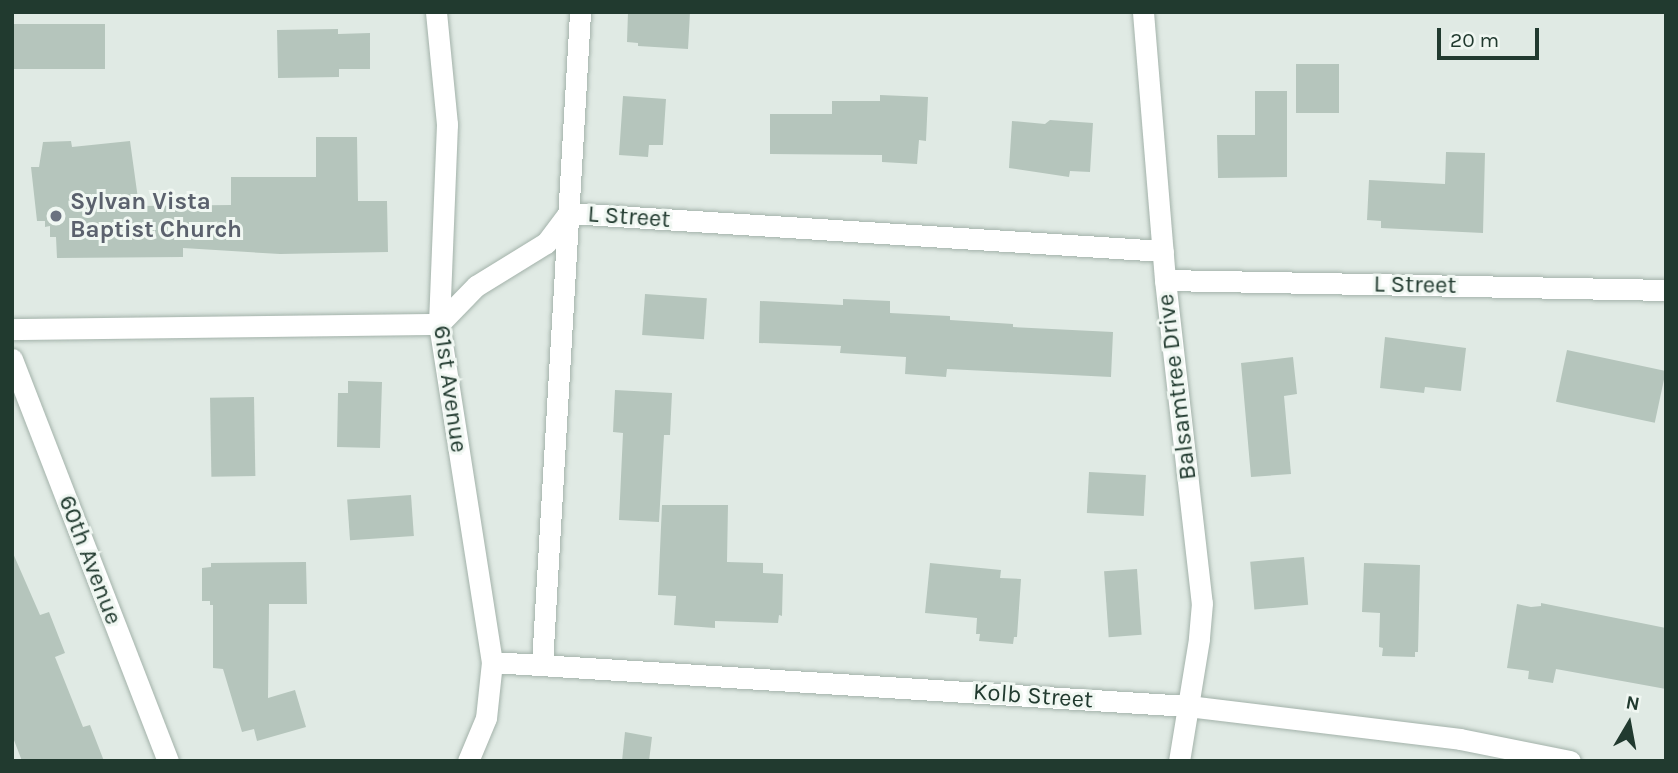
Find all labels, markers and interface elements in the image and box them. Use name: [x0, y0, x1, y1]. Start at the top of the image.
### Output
scale bar: [1440, 14, 1542, 58]
text: 20 m: [1450, 28, 1499, 52]
place label: Sylvan Vista Baptist Church: [70, 188, 242, 244]
street label: L Street: [587, 200, 671, 234]
marker: Sylvan Vista Baptist Church: [48, 208, 64, 224]
street label: L Street: [1373, 270, 1457, 300]
street label: Balsamtree Drive: [1151, 292, 1203, 482]
street label: 61st Avenue: [427, 324, 473, 454]
street label: 60th Avenue: [52, 491, 128, 629]
street label: Kolb Street: [972, 677, 1094, 715]
north arrow: [1594, 689, 1664, 759]
text: N: [1624, 691, 1641, 715]

